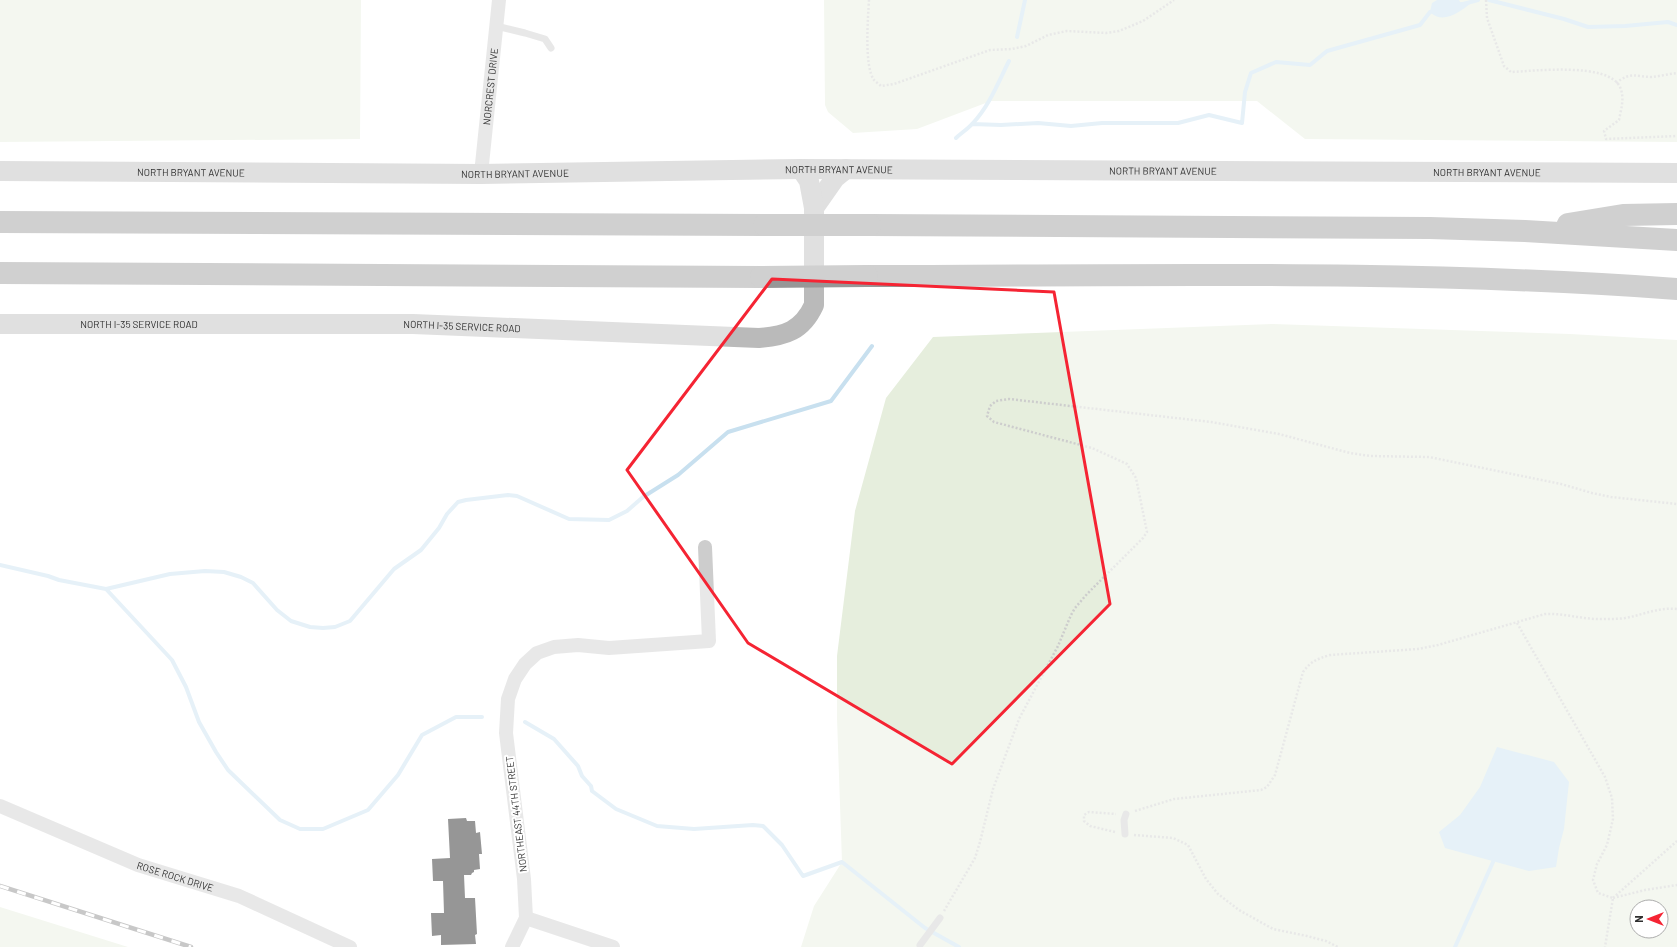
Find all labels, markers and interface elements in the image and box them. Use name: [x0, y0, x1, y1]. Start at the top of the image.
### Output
street label: NORCREST DRIVE: [480, 47, 500, 126]
street label: NORTH BRYANT AVENUE: [785, 163, 893, 175]
street label: NORTH BRYANT AVENUE: [1109, 164, 1217, 177]
street label: NORTH BRYANT AVENUE: [137, 166, 245, 179]
street label: NORTH BRYANT AVENUE: [1433, 166, 1541, 178]
street label: NORTH BRYANT AVENUE: [461, 167, 569, 180]
street label: NORTH I-35 SERVICE ROAD: [80, 318, 198, 330]
street label: NORTH I-35 SERVICE ROAD: [403, 318, 521, 334]
street label: NORTHEAST 44TH STREET: [503, 755, 529, 873]
street label: ROSE ROCK DRIVE: [135, 859, 215, 894]
north arrow: [1629, 899, 1669, 939]
text: N: [1632, 915, 1645, 923]

